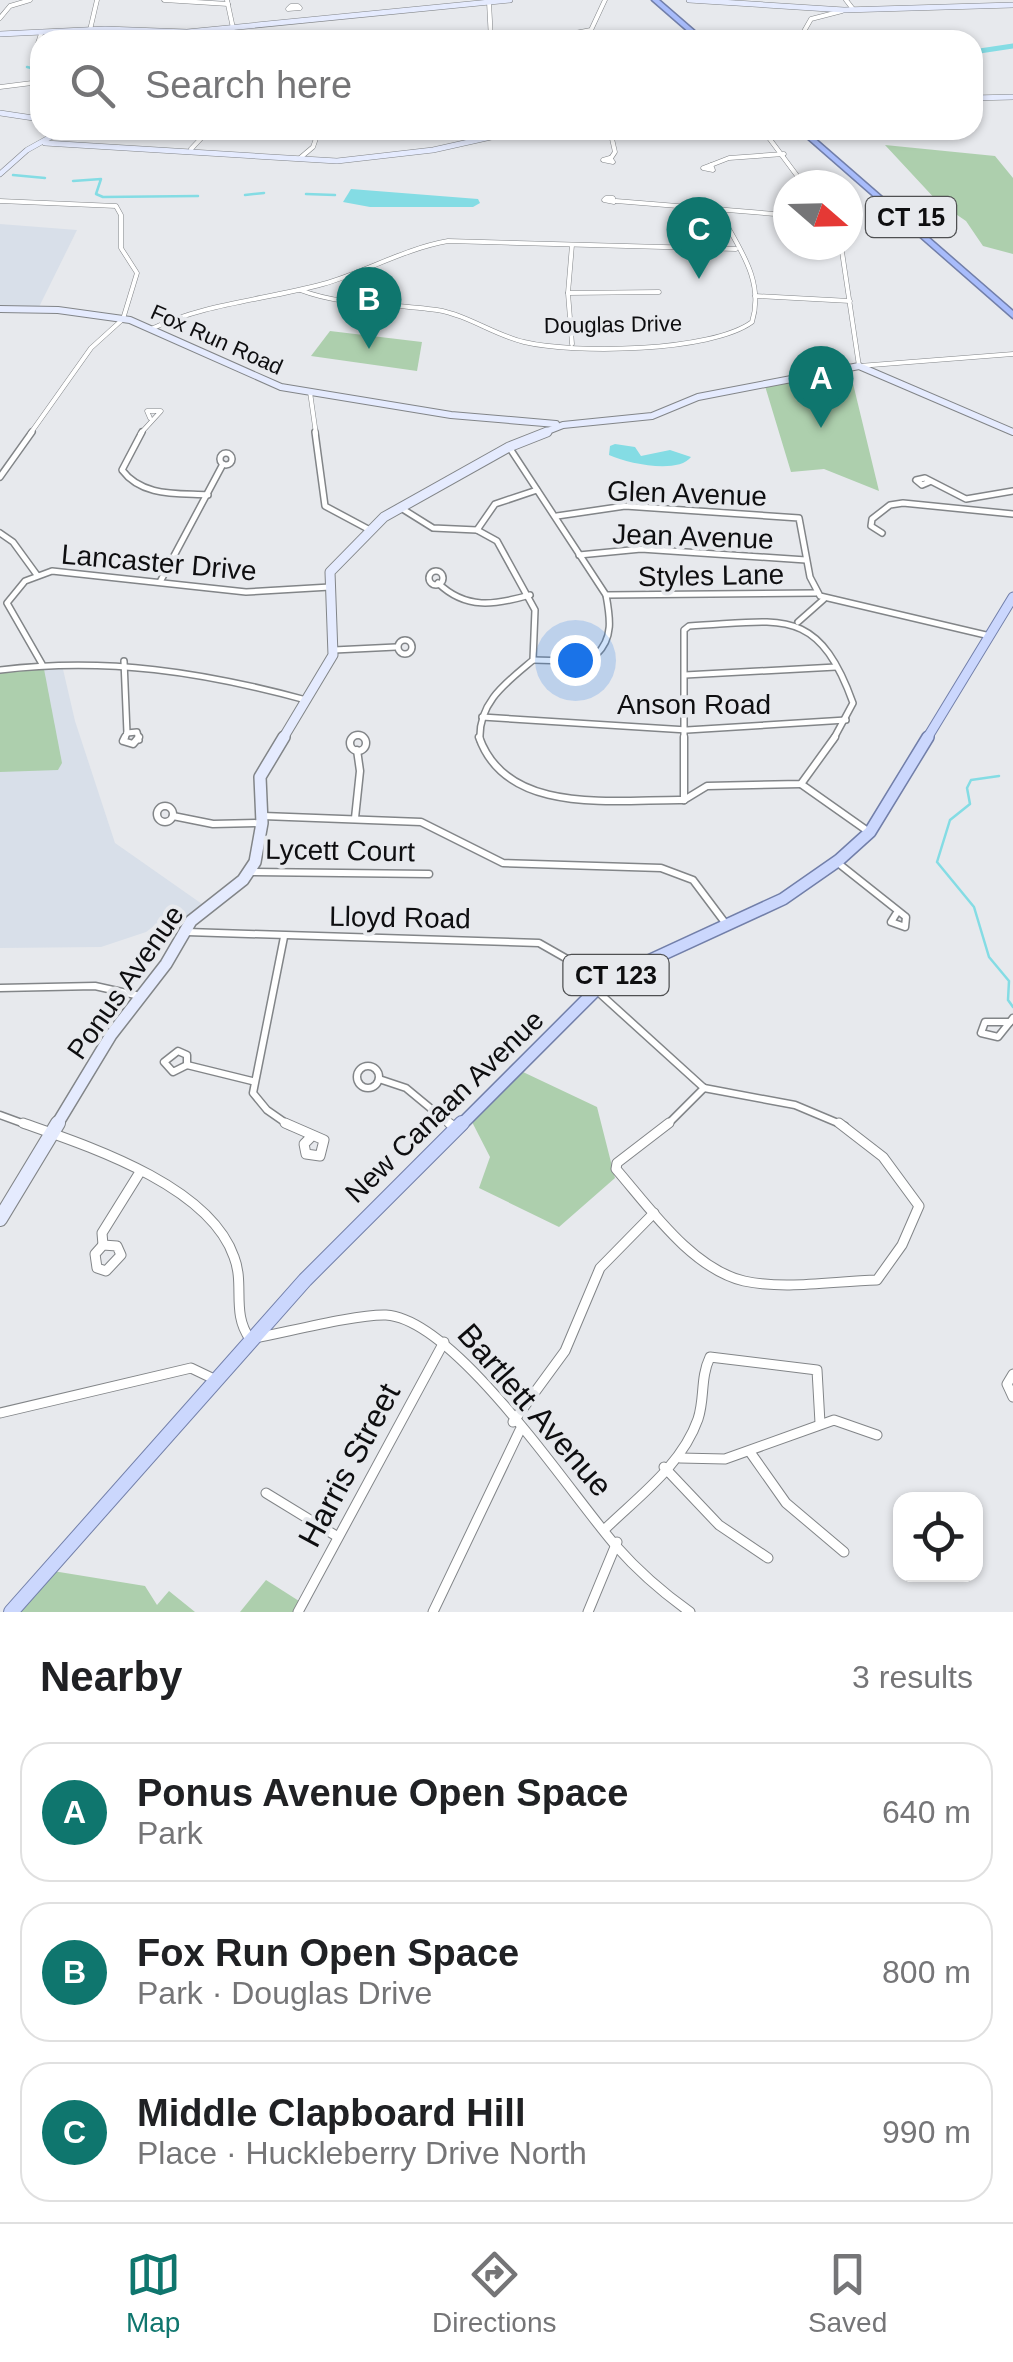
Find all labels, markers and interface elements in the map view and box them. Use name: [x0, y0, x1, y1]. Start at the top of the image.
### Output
search box: [30, 30, 983, 140]
icon: search: [65, 58, 120, 113]
text: Search here: [145, 64, 352, 106]
north arrow: [773, 170, 863, 260]
pin: C: [666, 196, 732, 279]
road number: CT 15: [866, 197, 956, 237]
pin: B: [336, 266, 402, 349]
street label: Fox Run Road: [147, 299, 287, 380]
street label: Douglas Drive: [544, 311, 682, 338]
pin: A: [788, 346, 854, 428]
street label: Glen Avenue: [607, 475, 767, 512]
street label: Jean Avenue: [612, 518, 774, 555]
street label: Lancaster Drive: [60, 539, 258, 586]
street label: Styles Lane: [638, 559, 784, 592]
your location: [550, 635, 601, 686]
street label: Anson Road: [617, 689, 771, 720]
street label: Lycett Court: [265, 834, 415, 867]
street label: Ponus Avenue: [61, 900, 190, 1065]
street label: Lloyd Road: [329, 901, 471, 934]
road number: CT 123: [564, 955, 668, 995]
street label: New Canaan Avenue: [339, 1004, 550, 1209]
street label: Bartlett Avenue: [450, 1317, 620, 1503]
street label: Harris Street: [291, 1377, 407, 1553]
map controls: [893, 1492, 983, 1582]
button: locate: [893, 1492, 983, 1582]
text: Nearby: [40, 1653, 182, 1700]
text: 3 results: [852, 1659, 973, 1695]
text: Ponus Avenue Open Space: [137, 1772, 628, 1814]
text: A: [63, 1794, 86, 1830]
text: 640 m: [882, 1794, 971, 1830]
text: Park: [137, 1815, 203, 1851]
text: Fox Run Open Space: [137, 1932, 519, 1974]
text: B: [63, 1954, 86, 1990]
text: 800 m: [882, 1954, 971, 1990]
text: Park · Douglas Drive: [137, 1975, 432, 2011]
text: Middle Clapboard Hill: [137, 2092, 525, 2134]
text: C: [63, 2114, 86, 2150]
text: 990 m: [882, 2114, 971, 2150]
text: Place · Huckleberry Drive North: [137, 2135, 587, 2171]
tab: Map: [126, 2247, 181, 2339]
tab: Directions: [432, 2247, 557, 2339]
tab: Saved: [808, 2247, 887, 2339]

